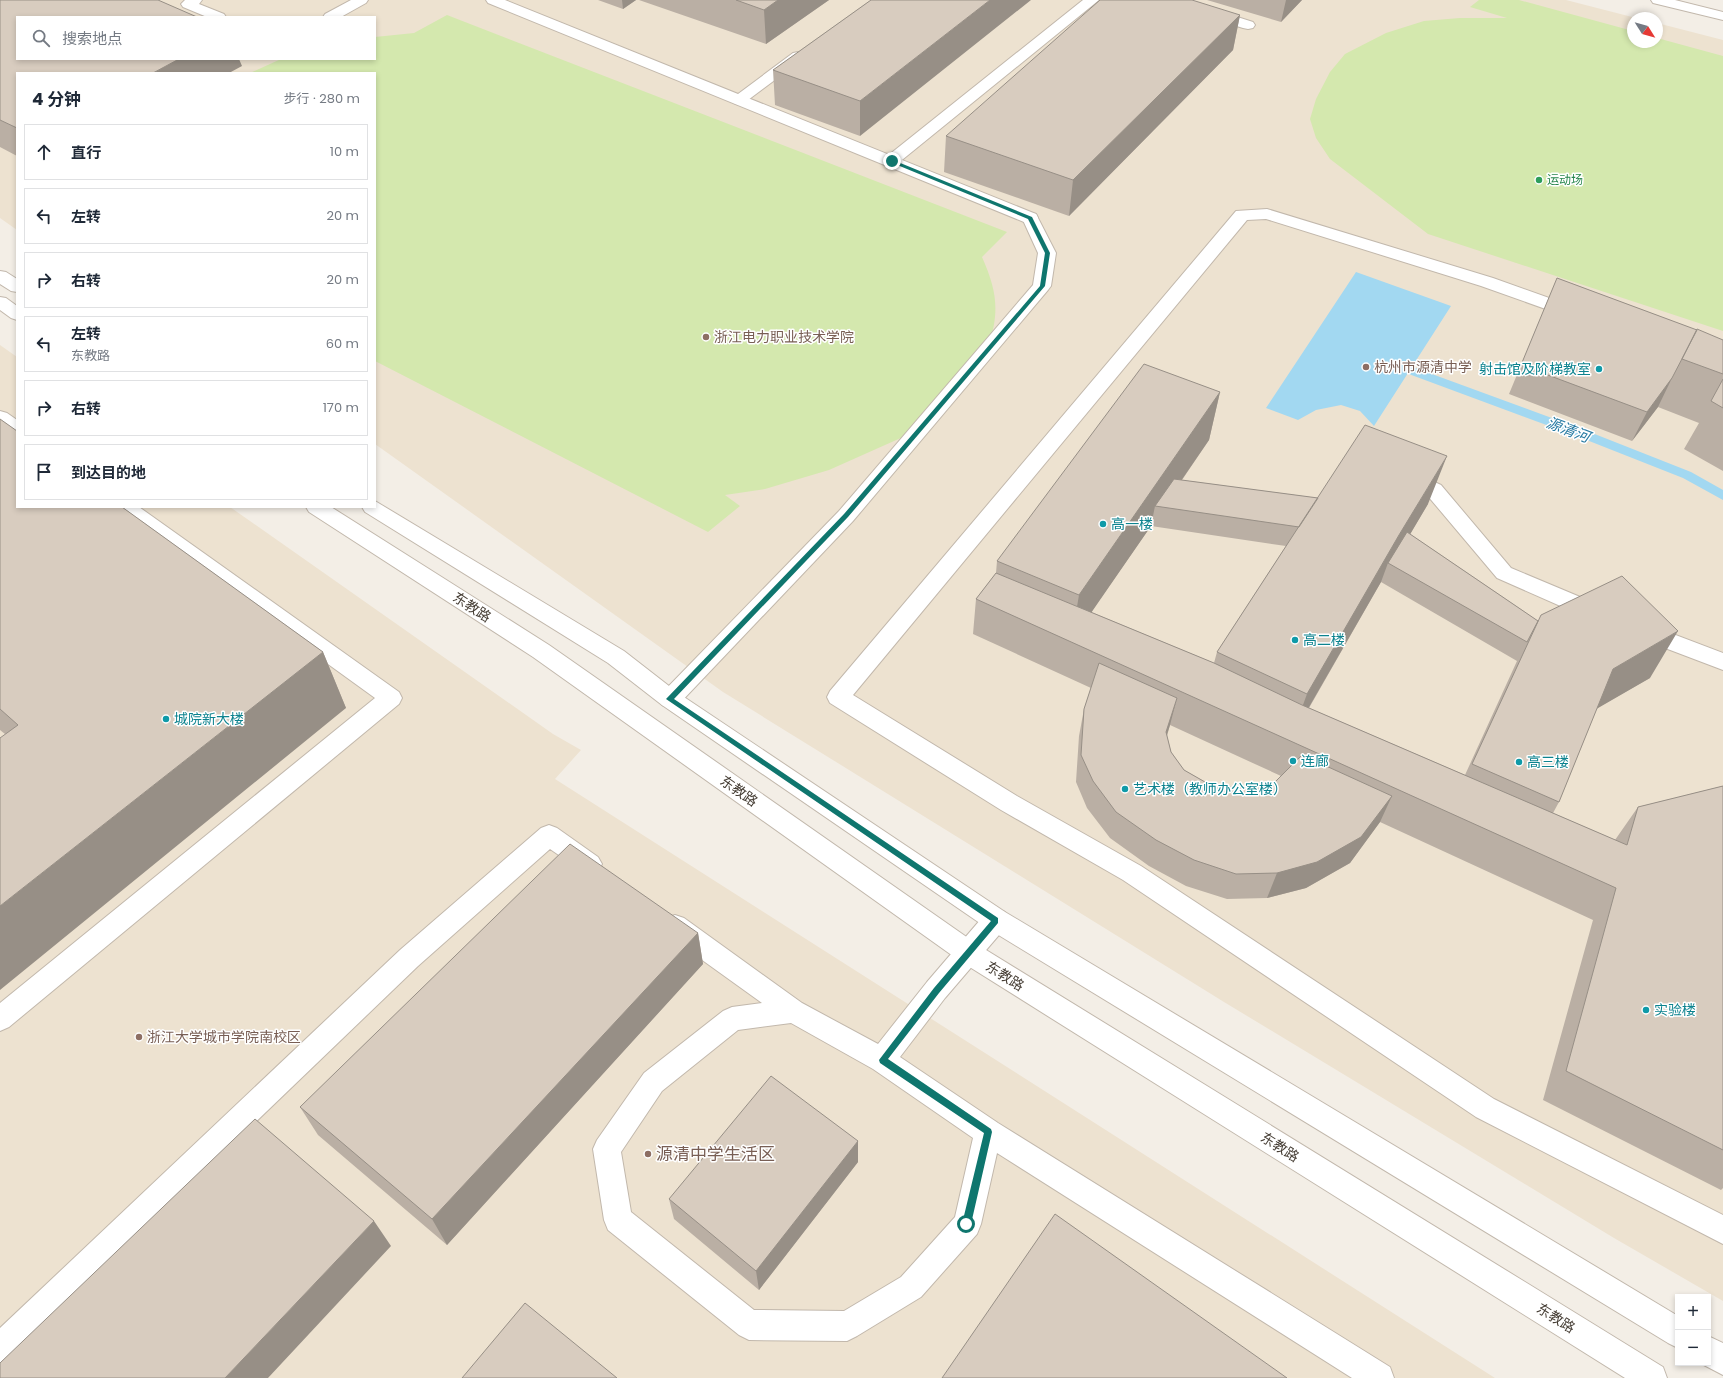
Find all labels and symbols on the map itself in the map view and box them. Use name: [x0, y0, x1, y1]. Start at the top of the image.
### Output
north arrow: [1627, 12, 1663, 48]
route end: [883, 152, 901, 170]
place label: 运动场: [1547, 171, 1583, 188]
marker: 运动场: [1534, 175, 1544, 185]
place label: 浙江电力职业技术学院: [714, 327, 854, 347]
marker: 浙江电力职业技术学院: [701, 332, 711, 342]
place label: 杭州市源清中学: [1374, 357, 1472, 377]
place label: 射击馆及阶梯教室: [1479, 359, 1591, 379]
marker: 杭州市源清中学: [1361, 362, 1371, 372]
marker: 射击馆及阶梯教室: [1594, 364, 1604, 374]
water label: 源清河: [1543, 412, 1596, 448]
place label: 高一楼: [1111, 514, 1153, 534]
marker: 高一楼: [1098, 519, 1108, 529]
street label: 东教路: [449, 587, 495, 627]
place label: 高二楼: [1303, 630, 1345, 650]
marker: 高二楼: [1290, 635, 1300, 645]
place label: 城院新大楼: [174, 709, 244, 729]
marker: 城院新大楼: [161, 714, 171, 724]
place label: 连廊: [1301, 751, 1329, 771]
place label: 高三楼: [1527, 752, 1569, 772]
marker: 连廊: [1288, 756, 1298, 766]
marker: 高三楼: [1514, 757, 1524, 767]
street label: 东教路: [716, 771, 762, 811]
place label: 艺术楼（教师办公室楼）: [1133, 779, 1287, 799]
marker: 艺术楼（教师办公室楼）: [1120, 784, 1130, 794]
street label: 东教路: [982, 956, 1028, 996]
place label: 实验楼: [1654, 1000, 1696, 1020]
marker: 实验楼: [1641, 1005, 1651, 1015]
place label: 浙江大学城市学院南校区: [147, 1027, 301, 1047]
marker: 浙江大学城市学院南校区: [134, 1032, 144, 1042]
street label: 东教路: [1257, 1127, 1303, 1167]
place label: 源清中学生活区: [656, 1142, 775, 1166]
marker: 源清中学生活区: [643, 1149, 653, 1159]
route start: [957, 1215, 975, 1233]
street label: 东教路: [1533, 1298, 1579, 1338]

